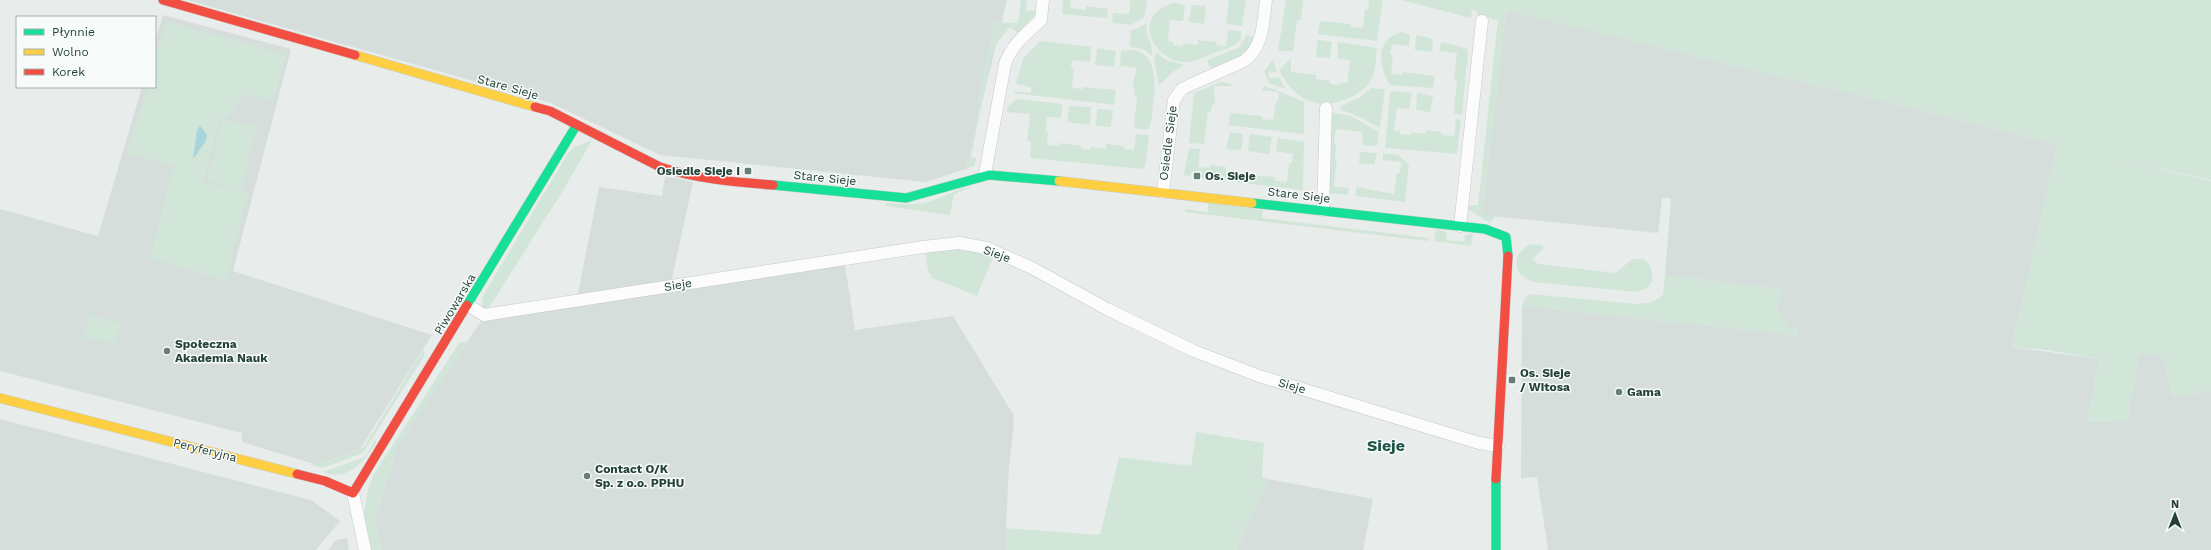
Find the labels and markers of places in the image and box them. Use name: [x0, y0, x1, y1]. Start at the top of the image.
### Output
place label: Osiedle Sieje I: [657, 164, 740, 178]
marker: Osiedle Sieje I: [743, 166, 753, 176]
place label: Os. Sieje: [1205, 169, 1256, 183]
marker: Os. Sieje: [1192, 171, 1202, 181]
place label: Społeczna Akademia Nauk: [175, 337, 268, 365]
marker: Społeczna Akademia Nauk: [162, 346, 172, 356]
place label: Os. Sieje / Witosa: [1520, 366, 1571, 394]
marker: Os. Sieje / Witosa: [1507, 375, 1517, 385]
place label: Gama: [1627, 385, 1661, 399]
marker: Gama: [1614, 387, 1624, 397]
place label: Contact O/K Sp. z o.o. PPHU: [595, 462, 684, 490]
marker: Contact O/K Sp. z o.o. PPHU: [582, 471, 592, 481]

